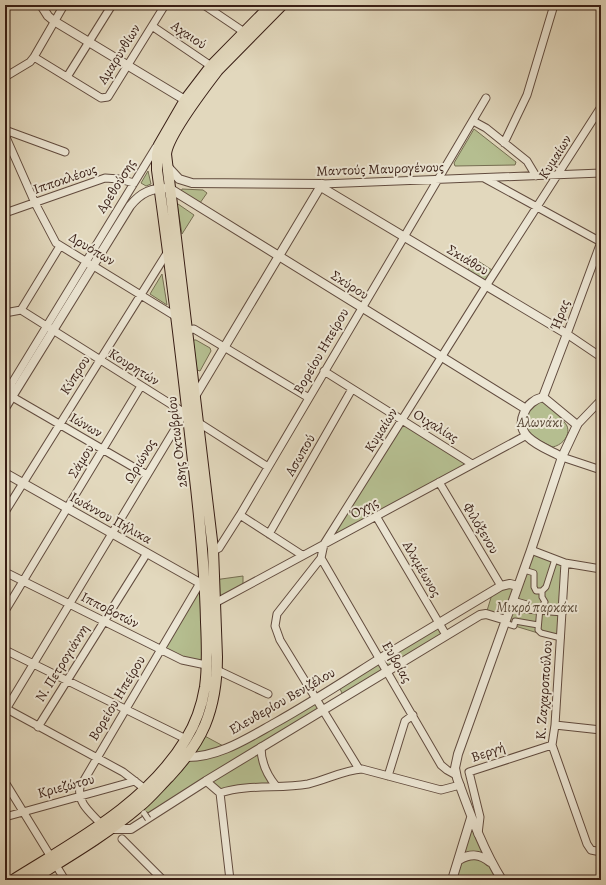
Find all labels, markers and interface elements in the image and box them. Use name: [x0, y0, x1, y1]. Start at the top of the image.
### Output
street label: Αχαιού: [167, 16, 210, 54]
street label: Αμαρυνθίων: [93, 20, 145, 88]
street label: Κυμαίων: [534, 131, 576, 183]
street label: Αρεθούσης: [91, 155, 140, 218]
street label: Μαντούς Μαυρογένους: [316, 157, 444, 181]
street label: Ιπποκλέους: [31, 159, 99, 199]
street label: Δρυόπων: [65, 228, 119, 270]
street label: Σκιάθου: [444, 240, 492, 280]
street label: Σκύρου: [327, 266, 373, 304]
street label: Ήρας: [545, 297, 575, 333]
street label: Βορείου Ηπείρου: [289, 305, 353, 397]
street label: Κουρητών: [105, 344, 163, 390]
street label: Κύπρου: [55, 352, 95, 398]
street label: 28ης Οκτωβρίου: [162, 395, 192, 489]
street label: Κυμαίων: [360, 404, 402, 456]
street label: Οιχαλίας: [410, 405, 462, 447]
street label: Ιώνων: [66, 408, 106, 442]
park label: Αλωνάκι: [516, 413, 563, 432]
street label: Ασωπού: [280, 430, 320, 480]
street label: Ωριώνος: [119, 435, 161, 487]
street label: Σάμου: [64, 441, 98, 481]
street label: Ιωάννου Πήλικα: [66, 488, 156, 549]
street label: Όχης: [346, 493, 381, 524]
street label: Φιλόξενου: [458, 499, 504, 557]
street label: Αλκμέωνος: [398, 537, 446, 601]
street label: Ιπποβοτών: [78, 587, 143, 633]
park label: Μικρό παρκάκι: [496, 598, 578, 617]
street label: Ν. Πετρογιάννη: [31, 621, 93, 705]
street label: Ευβοίας: [377, 638, 417, 686]
street label: Κ. Ζαχαροπούλου: [531, 640, 557, 740]
street label: Βορείου Ηπείρου: [84, 652, 150, 744]
street label: Ελευθερίου Βενιζέλου: [225, 663, 339, 739]
street label: Βεργή: [469, 737, 507, 767]
street label: Κριεζώτου: [35, 769, 97, 803]

